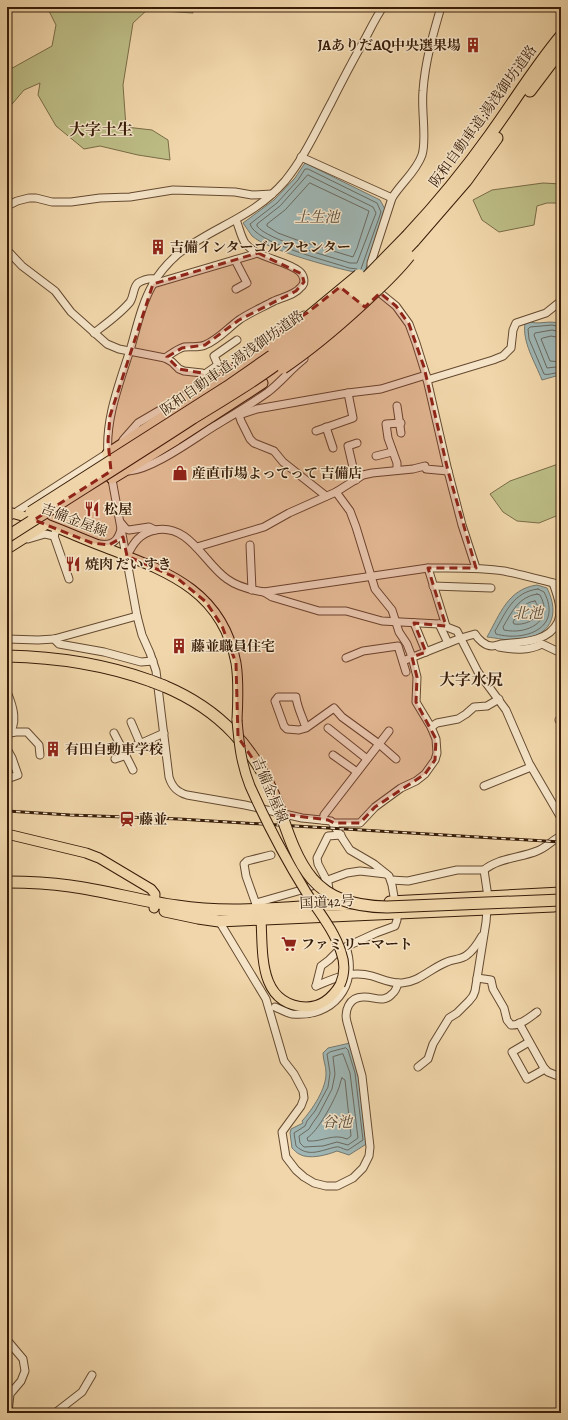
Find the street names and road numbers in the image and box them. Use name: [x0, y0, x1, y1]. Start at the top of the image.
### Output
street label: 阪和自動車道;湯浅御坊道路: [425, 41, 541, 191]
street label: 阪和自動車道;湯浅御坊道路: [156, 306, 308, 420]
street label: 吉備金屋線: [38, 499, 110, 541]
street label: 吉備金屋線: [248, 754, 292, 826]
street label: 国道42号: [299, 891, 355, 913]

